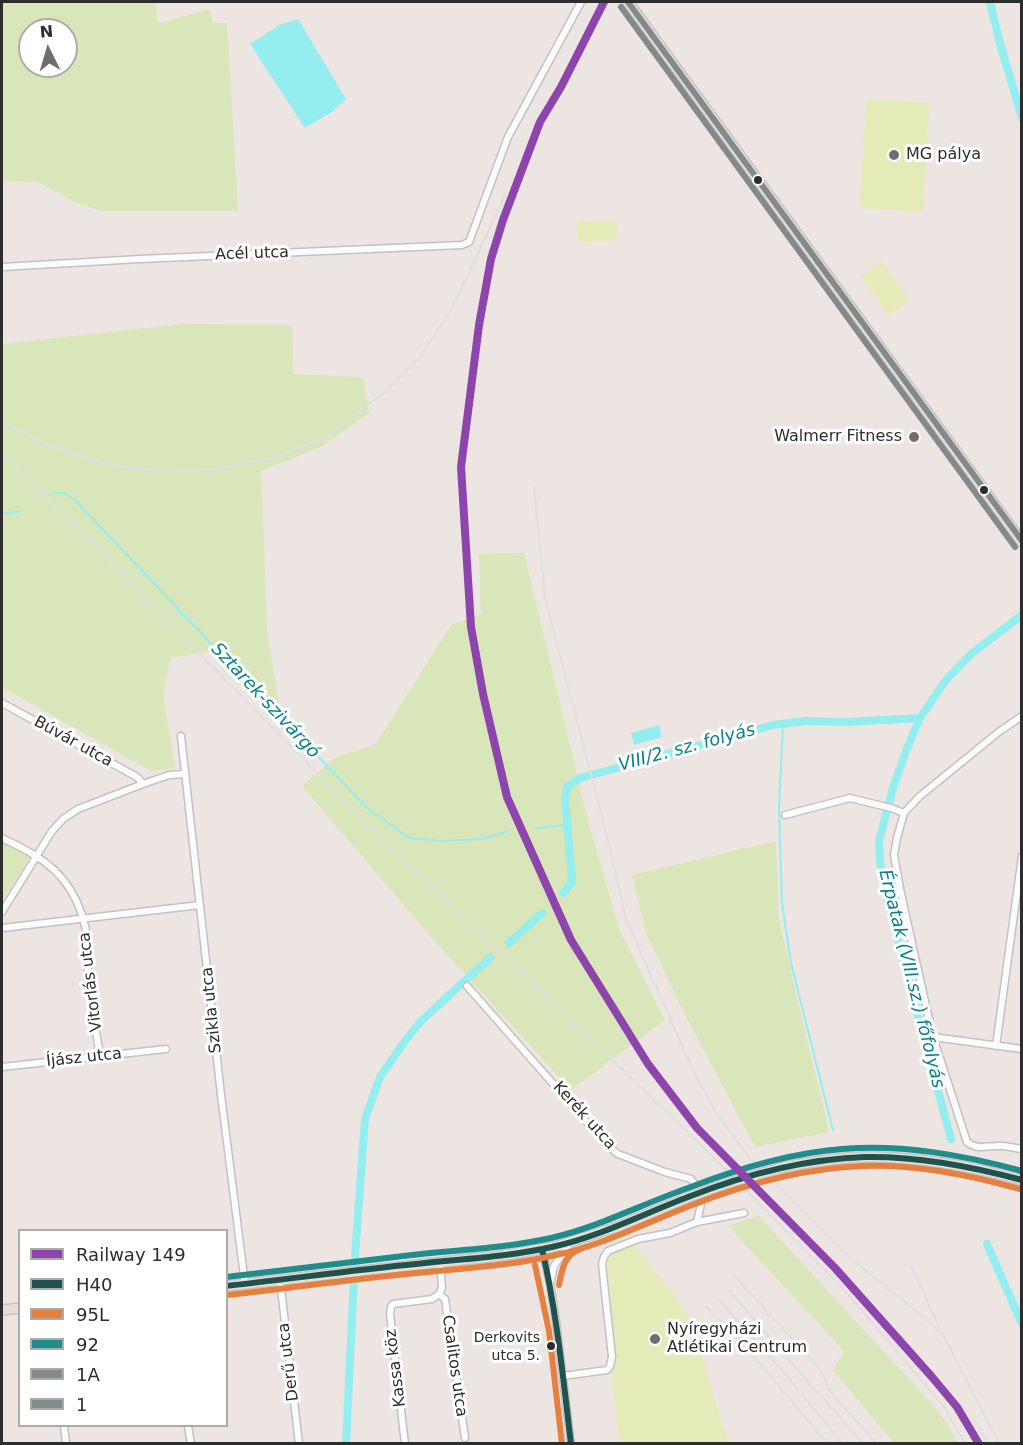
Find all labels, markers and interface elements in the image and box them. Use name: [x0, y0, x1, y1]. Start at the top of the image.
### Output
north arrow: [18, 18, 78, 78]
text: N: [39, 22, 54, 42]
place label: MG pálya: [906, 145, 981, 165]
marker: MG pálya: [887, 148, 901, 162]
unlabelled marker: [752, 174, 764, 186]
street label: Acél utca: [215, 243, 289, 265]
place label: Walmerr Fitness: [774, 427, 902, 447]
marker: Walmerr Fitness: [907, 430, 921, 444]
unlabelled marker: [978, 484, 990, 496]
water label: Sztarek-szivárgó: [206, 639, 324, 763]
street label: Búvár utca: [30, 712, 116, 772]
water label: VIII/2. sz. folyás: [616, 719, 758, 777]
water label: Érpatak (VIII.sz.) főfolyás: [873, 867, 949, 1091]
street label: Vitorlás utca: [75, 931, 107, 1033]
street label: Szikla utca: [198, 966, 226, 1054]
street label: Íjász utca: [45, 1044, 123, 1072]
street label: Kerék utca: [548, 1078, 620, 1154]
legend: [18, 1229, 228, 1427]
text: Railway 149: [76, 1244, 186, 1265]
text: H40: [76, 1274, 112, 1295]
text: 95L: [76, 1304, 109, 1325]
street label: Csalitos utca: [437, 1314, 471, 1418]
place label: Nyíregyházi Atlétikai Centrum: [667, 1320, 807, 1358]
street label: Derű utca: [275, 1322, 303, 1402]
street label: Kassa köz: [382, 1328, 410, 1408]
place label: Derkovits utca 5.: [474, 1330, 540, 1362]
marker: Nyíregyházi Atlétikai Centrum: [648, 1332, 662, 1346]
text: 92: [76, 1334, 99, 1355]
marker: Derkovits utca 5.: [545, 1340, 557, 1352]
text: 1A: [76, 1364, 100, 1385]
text: 1: [76, 1394, 87, 1415]

